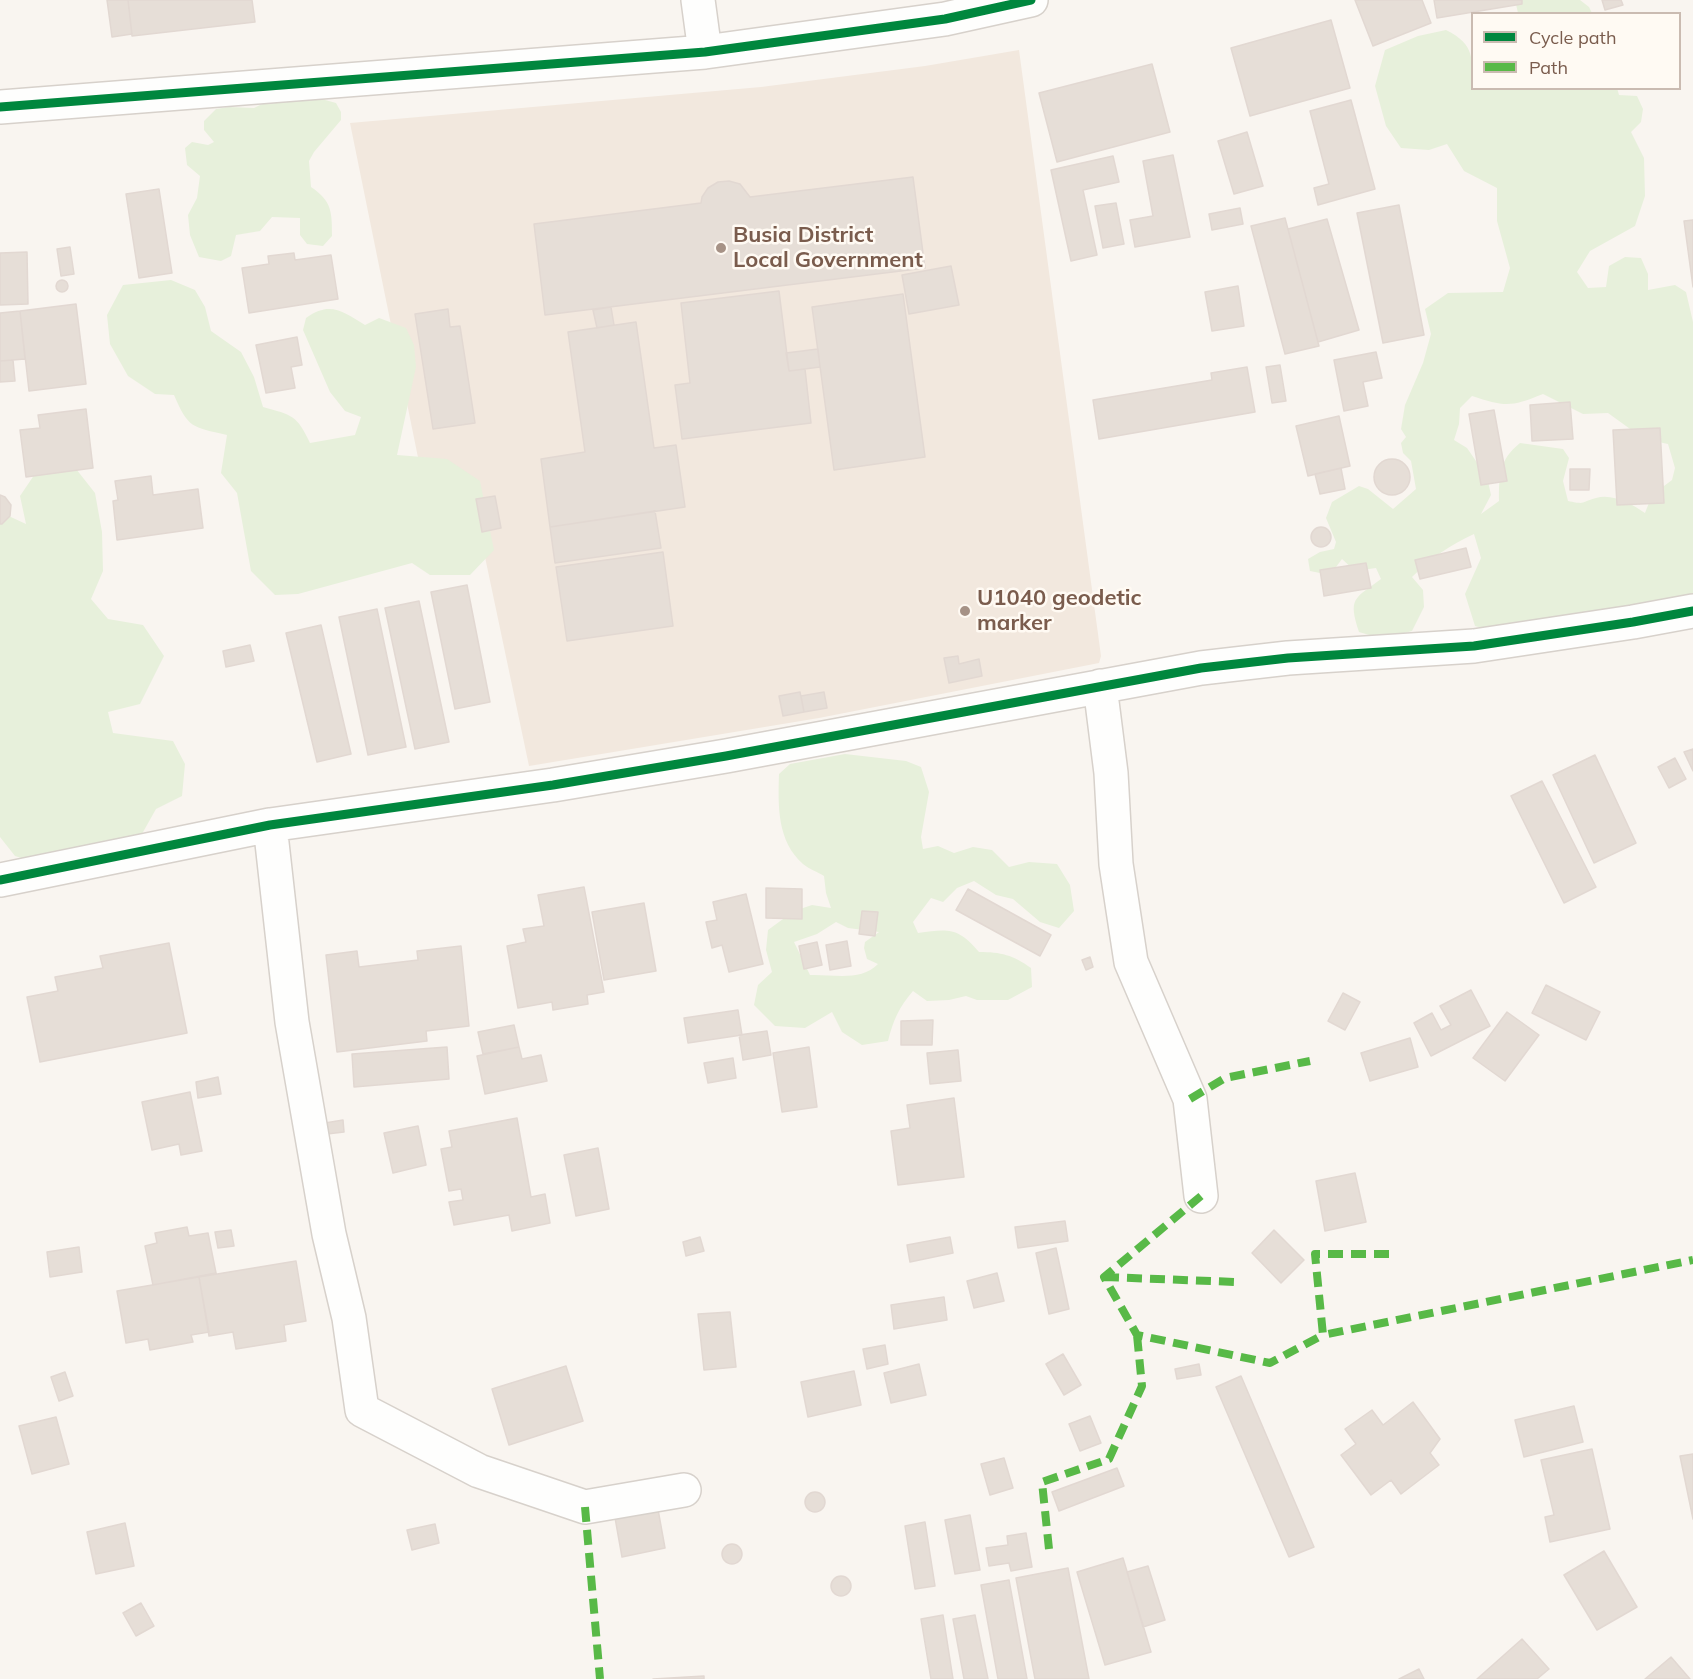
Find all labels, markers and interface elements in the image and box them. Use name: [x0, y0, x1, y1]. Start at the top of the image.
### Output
legend: [1471, 12, 1681, 90]
text: Cycle path: [1529, 26, 1616, 49]
text: Path: [1529, 56, 1568, 79]
place label: Busia District Local Government: [733, 222, 923, 274]
marker: Busia District Local Government: [714, 241, 728, 255]
place label: U1040 geodetic marker: [977, 585, 1142, 636]
marker: U1040 geodetic marker: [958, 604, 972, 618]

